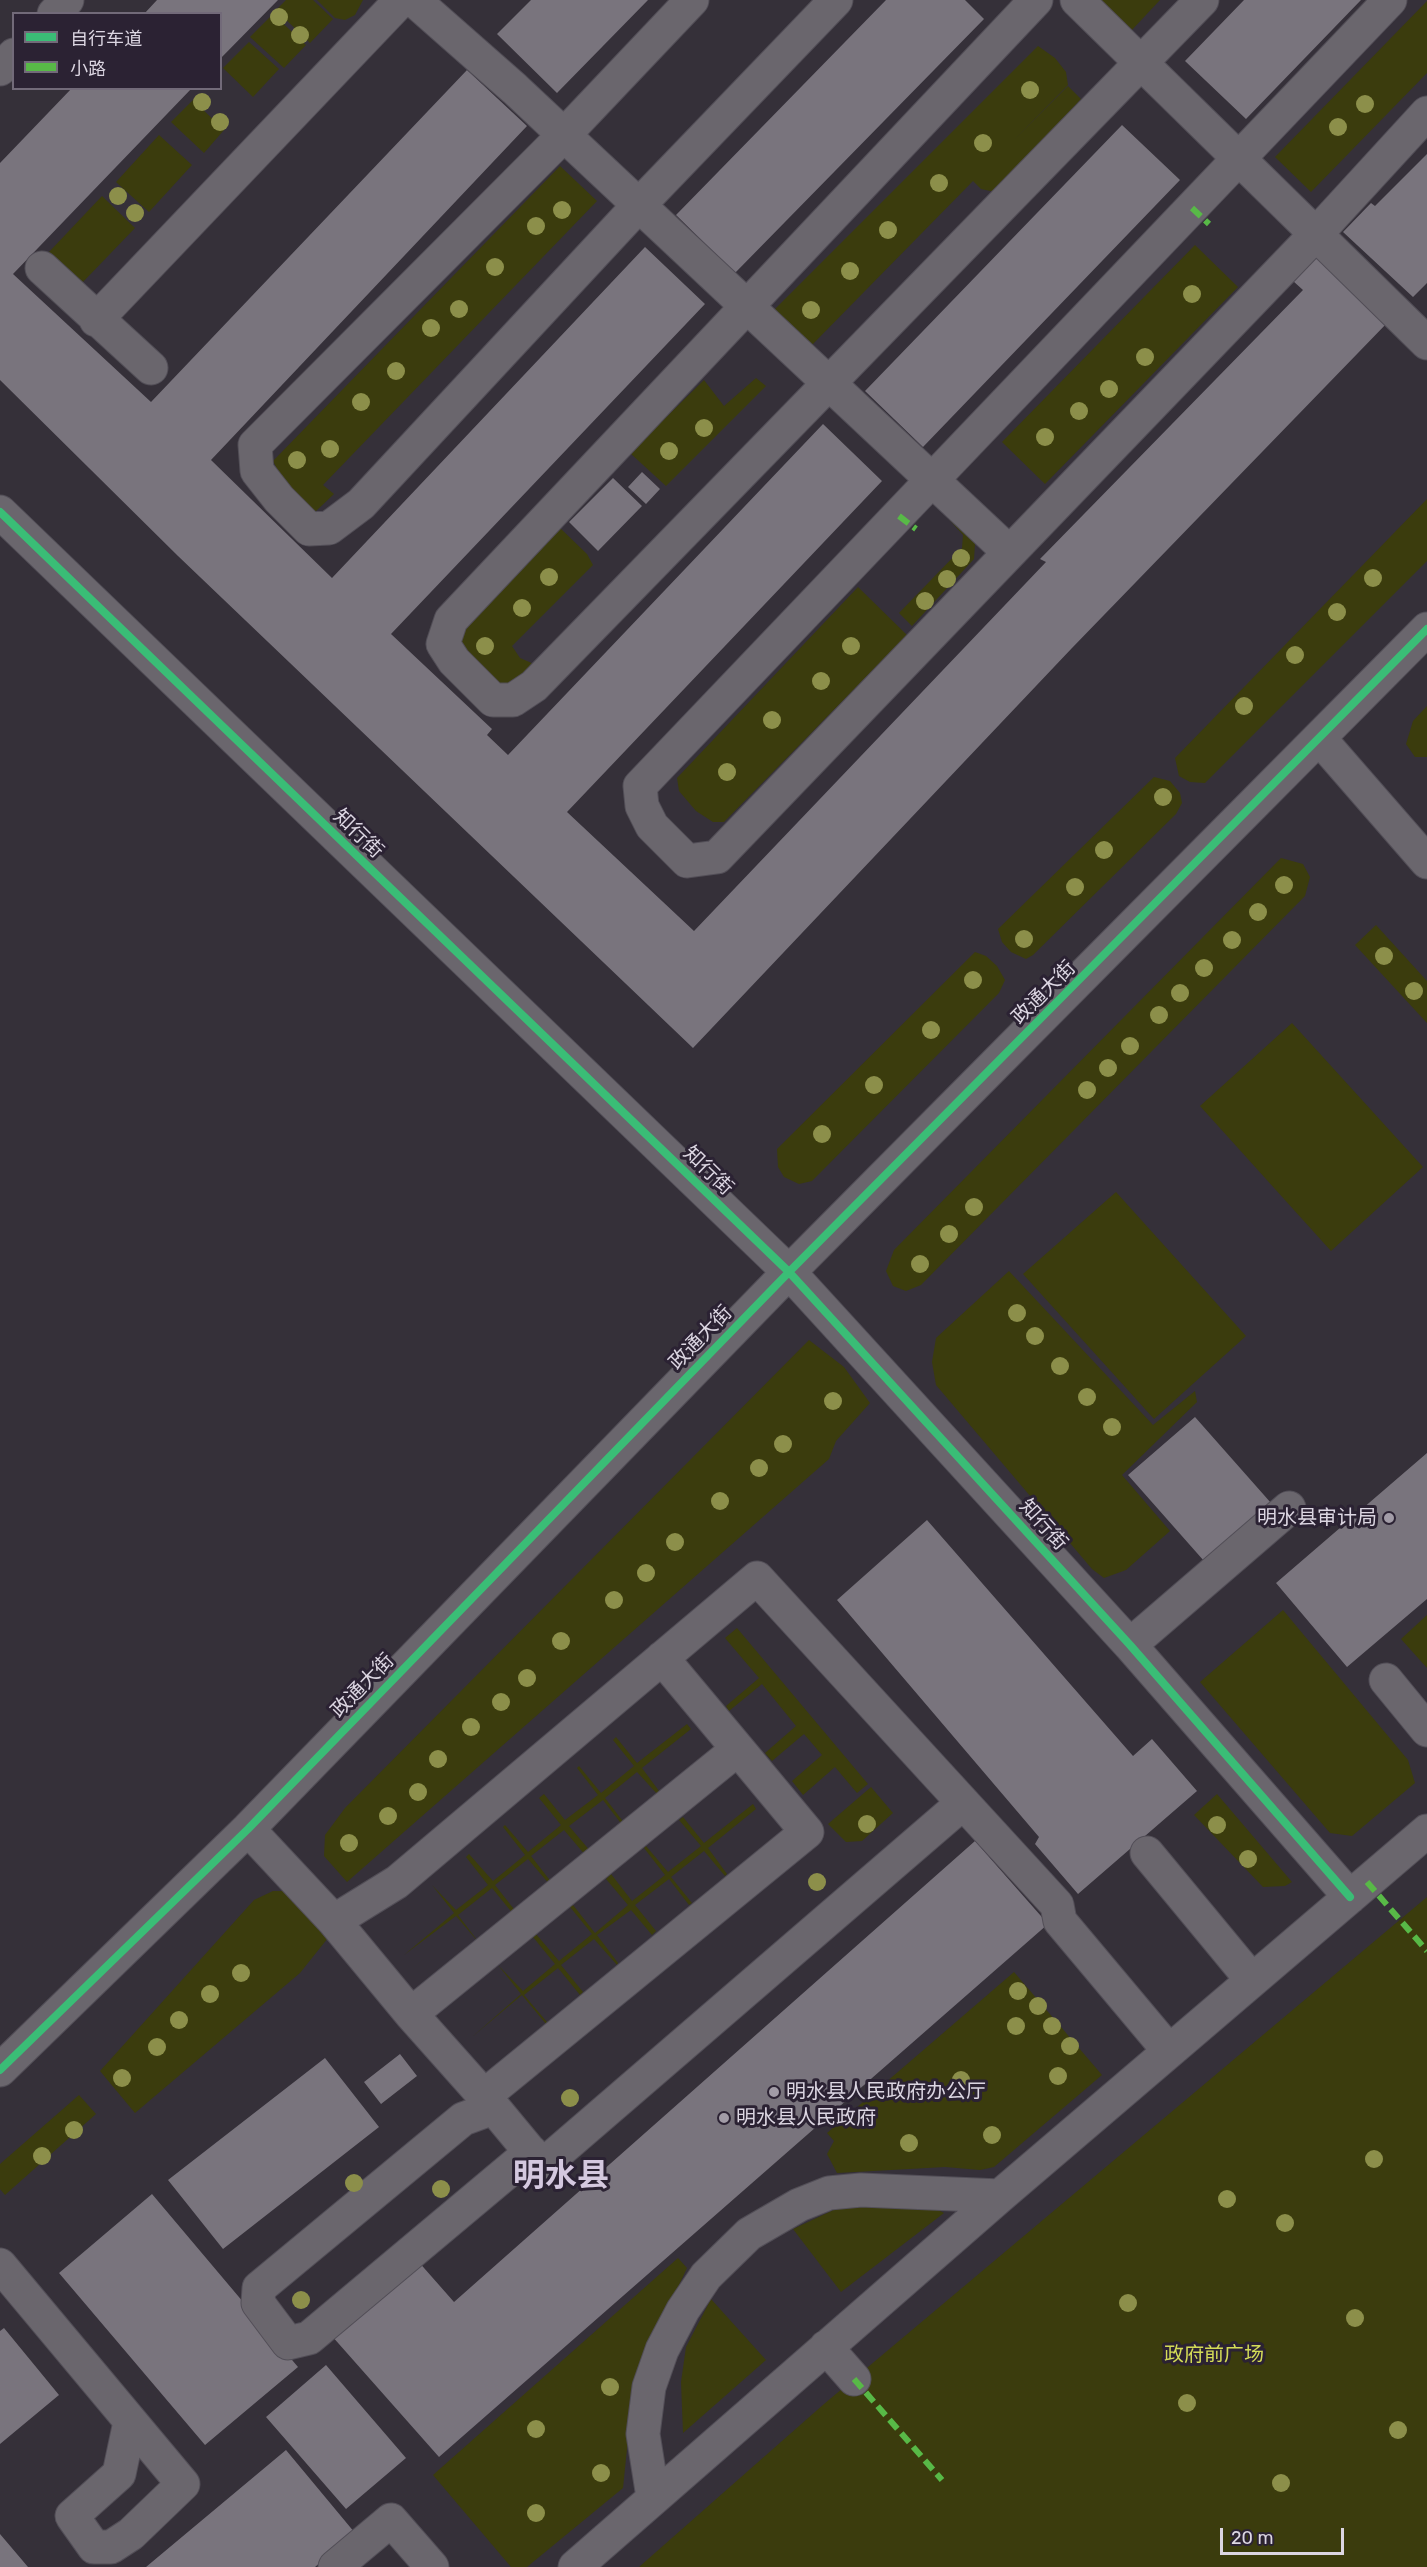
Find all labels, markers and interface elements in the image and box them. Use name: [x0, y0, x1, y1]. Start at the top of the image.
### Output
legend: [12, 12, 222, 90]
text: 自行车道: [70, 28, 142, 50]
text: 小路: [70, 58, 106, 80]
street label: 知行街: [328, 805, 388, 863]
street label: 政通大街: [1007, 956, 1081, 1030]
street label: 知行街: [678, 1142, 738, 1200]
street label: 政通大街: [665, 1301, 737, 1375]
street label: 知行街: [1014, 1495, 1072, 1555]
place label: 明水县审计局: [1257, 1506, 1377, 1530]
marker: 明水县审计局: [1382, 1511, 1396, 1525]
street label: 政通大街: [327, 1649, 399, 1723]
place label: 明水县人民政府办公厅: [786, 2080, 986, 2104]
marker: 明水县人民政府办公厅: [767, 2085, 781, 2099]
place label: 明水县人民政府: [736, 2106, 876, 2130]
marker: 明水县人民政府: [717, 2111, 731, 2125]
district label: 明水县: [513, 2158, 609, 2196]
park label: 政府前广场: [1164, 2343, 1264, 2367]
scale bar: [1223, 2516, 1348, 2554]
text: 20 m: [1231, 2527, 1273, 2549]

